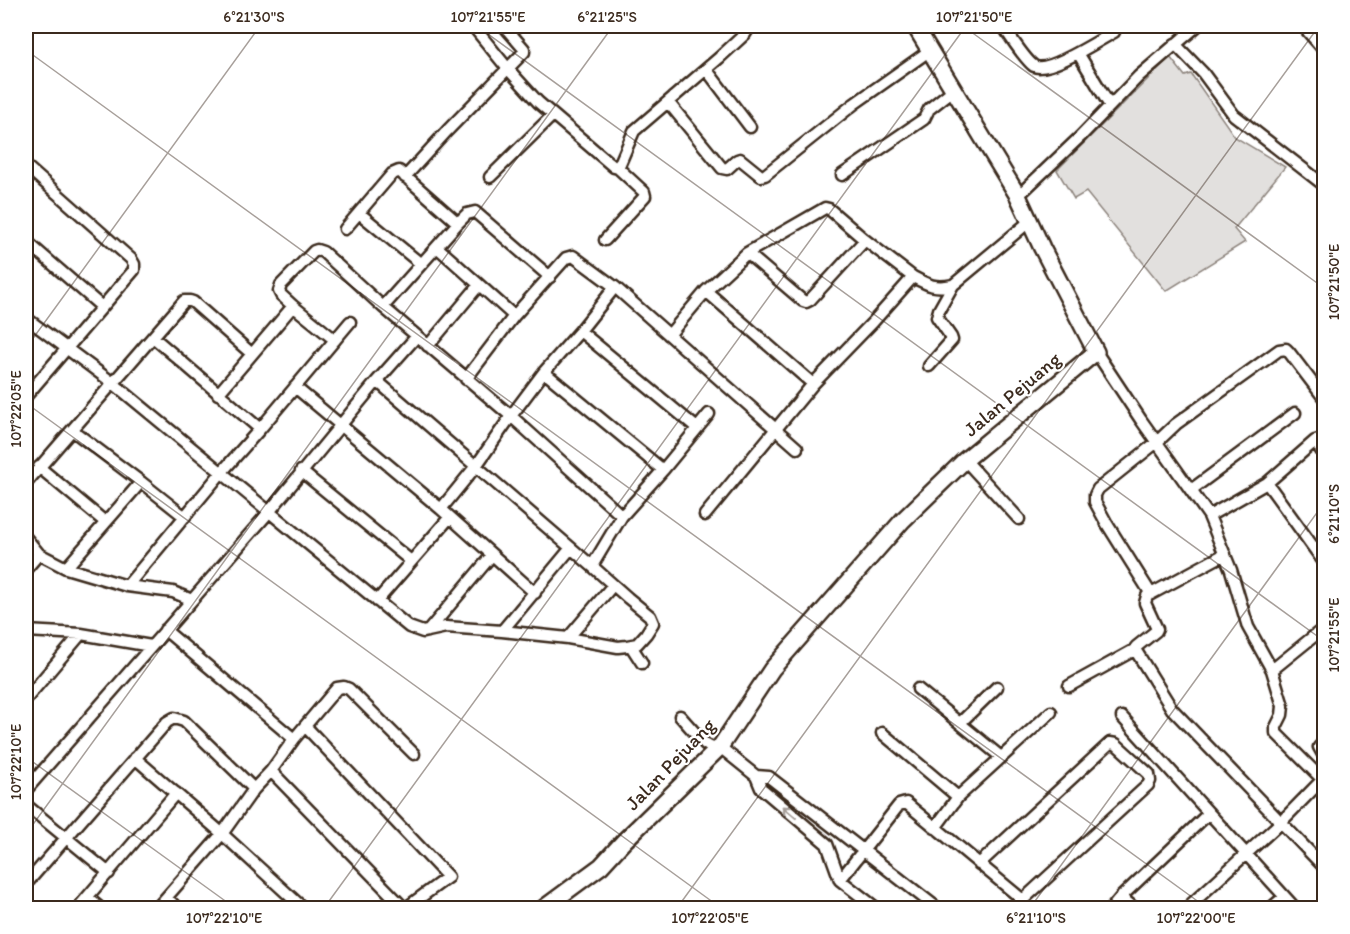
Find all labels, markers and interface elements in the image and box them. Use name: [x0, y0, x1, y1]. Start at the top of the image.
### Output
text: 6°21'30"S: [223, 8, 285, 26]
text: 107°21'55"E: [450, 8, 526, 26]
text: 6°21'25"S: [577, 8, 637, 26]
text: 107°21'50"E: [936, 8, 1012, 26]
text: 107°21'50"E: [1325, 244, 1343, 320]
street label: Jalan Pejuang: [959, 346, 1066, 441]
text: 107°22'05"E: [7, 370, 25, 448]
text: 6°21'10"S: [1325, 484, 1343, 544]
text: 107°21'55"E: [1325, 597, 1343, 673]
street label: Jalan Pejuang: [620, 712, 720, 815]
text: 107°22'10"E: [7, 724, 25, 800]
one-way arrow: [782, 805, 797, 819]
text: 107°22'10"E: [186, 909, 262, 927]
text: 107°22'05"E: [671, 909, 749, 927]
text: 6°21'10"S: [1006, 909, 1066, 927]
text: 107°22'00"E: [1157, 909, 1235, 927]

